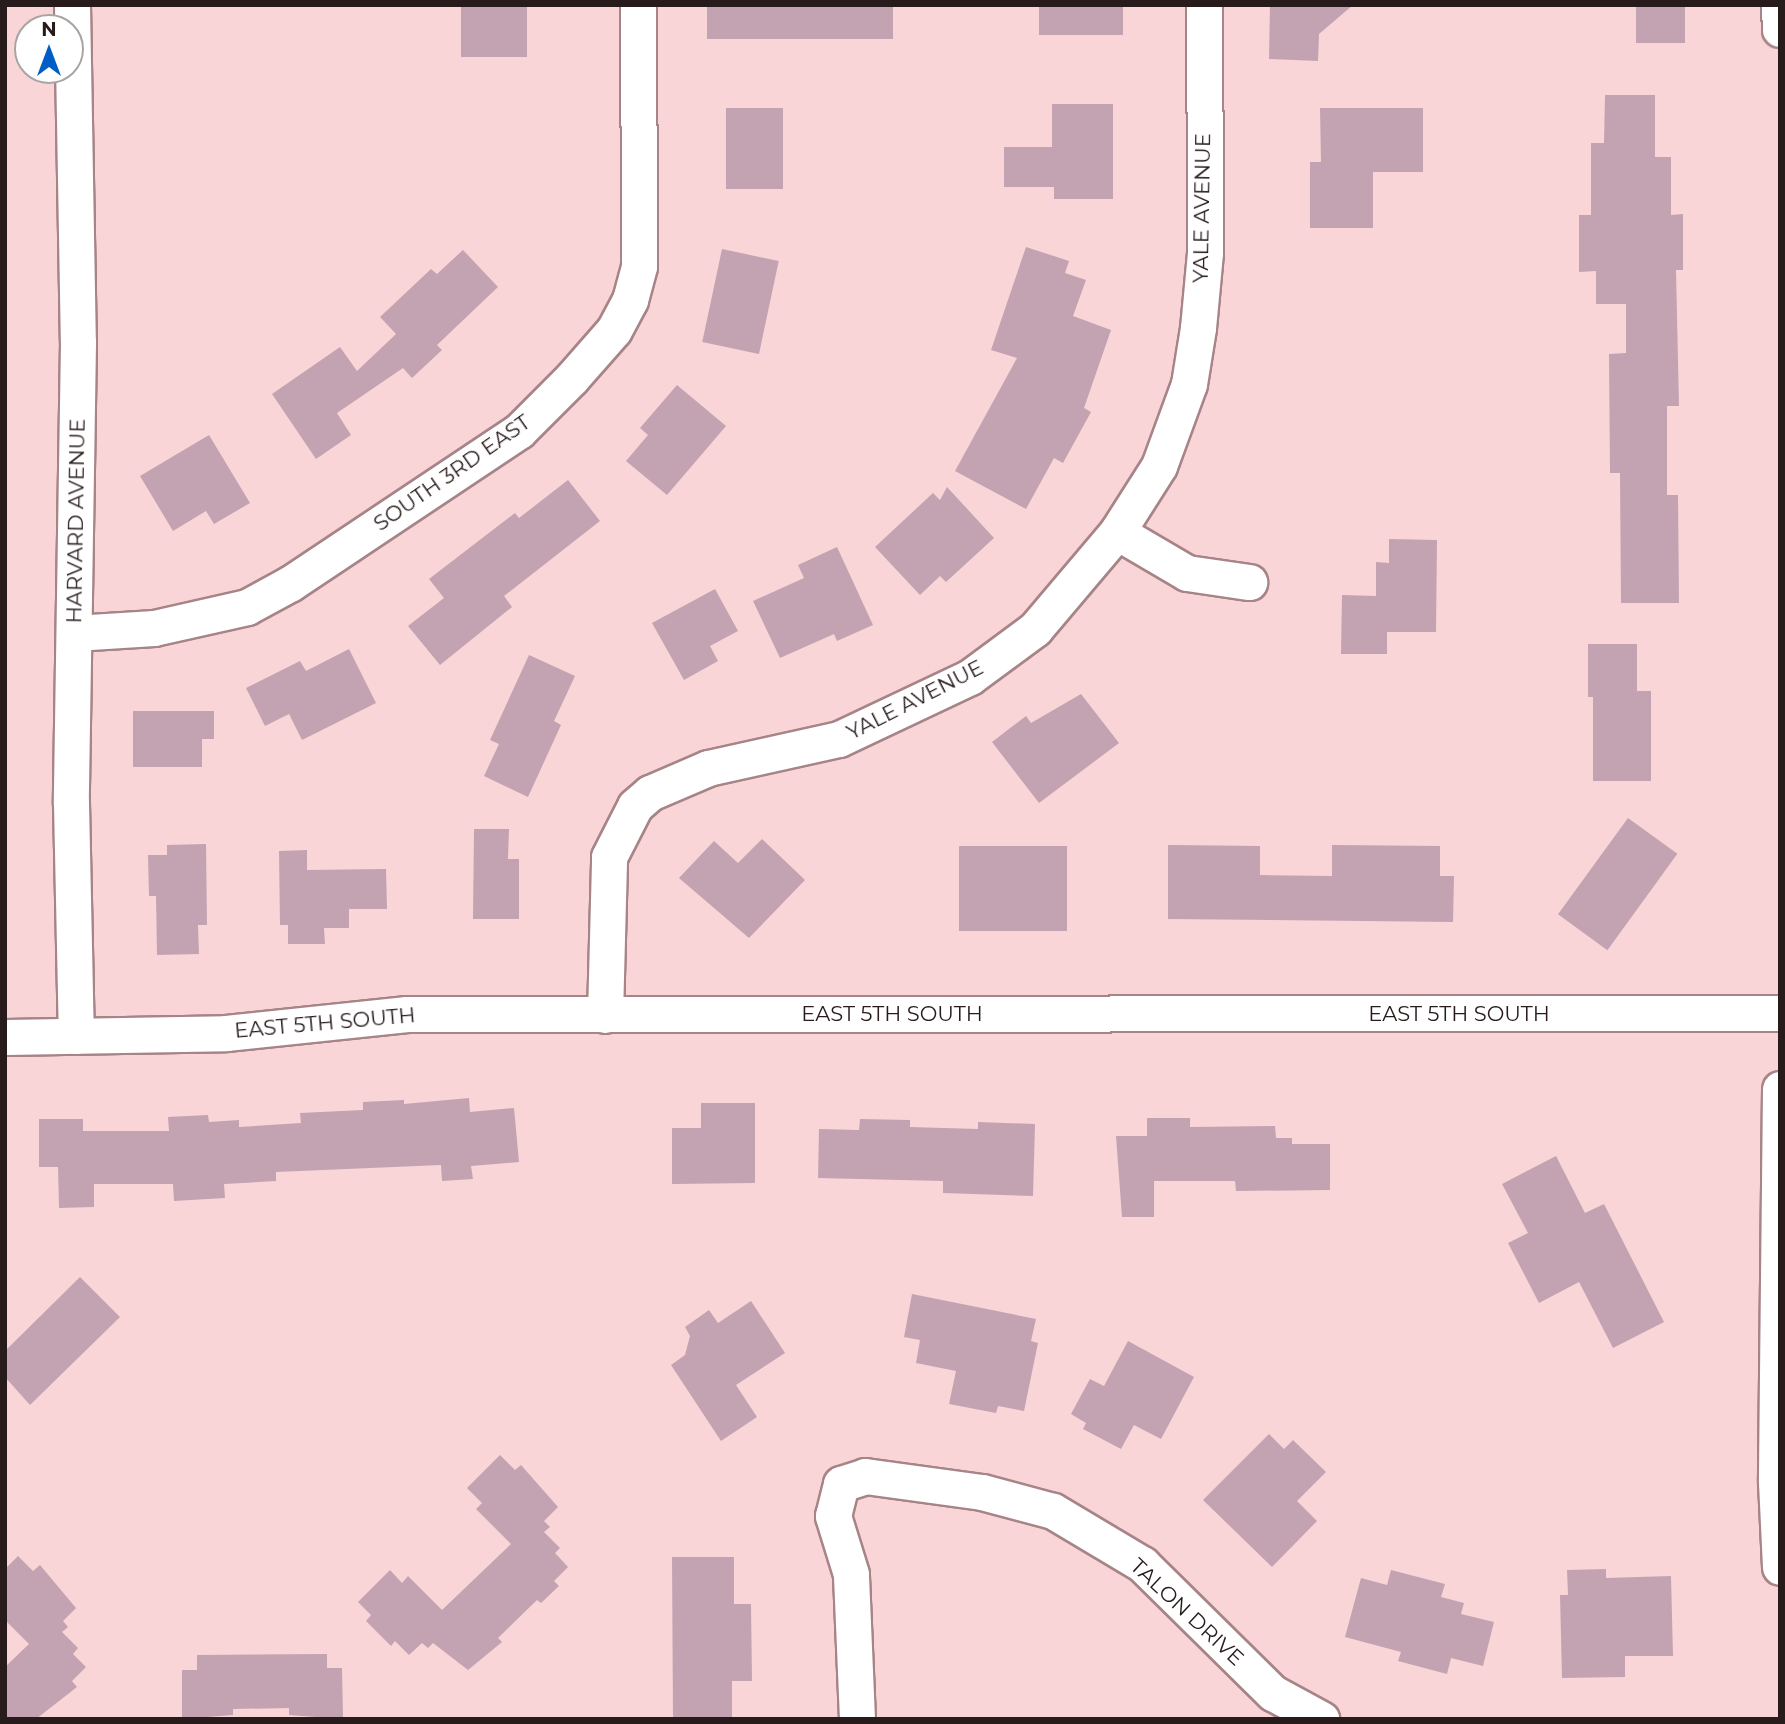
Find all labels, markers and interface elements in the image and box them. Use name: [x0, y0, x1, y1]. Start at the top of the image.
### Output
north arrow: [14, 14, 84, 84]
text: N: [41, 18, 57, 41]
street label: YALE AVENUE: [1188, 133, 1216, 283]
street label: SOUTH 3RD EAST: [369, 410, 535, 536]
street label: HARVARD AVENUE: [62, 418, 90, 624]
street label: YALE AVENUE: [843, 655, 987, 745]
street label: EAST 5TH SOUTH: [801, 1001, 983, 1027]
street label: EAST 5TH SOUTH: [1368, 1001, 1550, 1027]
street label: EAST 5TH SOUTH: [233, 1003, 417, 1043]
street label: TALON DRIVE: [1125, 1553, 1249, 1671]

